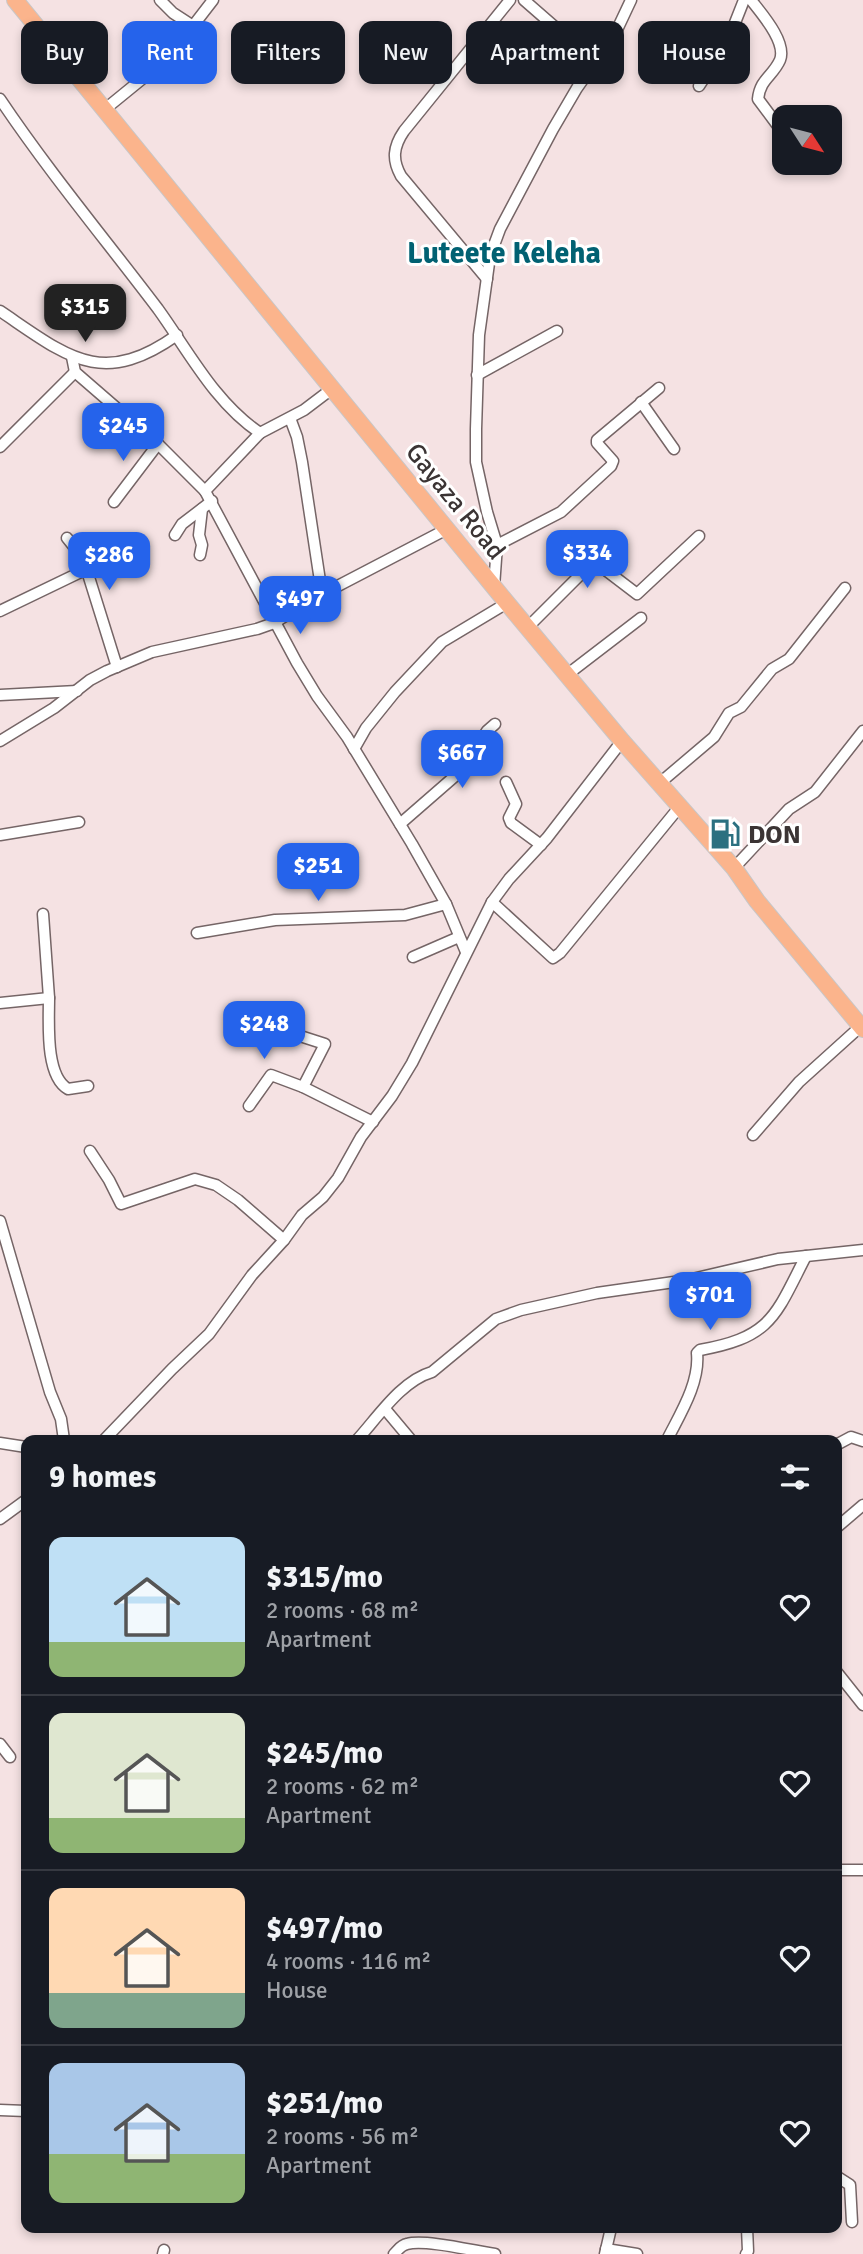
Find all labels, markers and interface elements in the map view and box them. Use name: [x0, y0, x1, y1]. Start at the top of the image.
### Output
chip: Buy: [21, 21, 108, 84]
chip: Rent: [122, 21, 217, 84]
chip: Filters: [231, 21, 345, 84]
chip: New: [359, 21, 452, 84]
chip: Apartment: [466, 21, 624, 84]
chip: House: [638, 21, 750, 84]
north arrow: [772, 105, 842, 175]
map controls: [772, 105, 842, 175]
district label: Luteete Keleha: [407, 235, 601, 272]
pin: $315: [44, 284, 126, 344]
text: $315: [60, 292, 110, 321]
pin: $245: [82, 404, 164, 463]
text: $245: [98, 411, 148, 440]
street label: Gayaza Road: [399, 437, 512, 566]
pin: $334: [546, 530, 628, 590]
pin: $286: [68, 532, 150, 592]
text: $334: [562, 538, 612, 567]
text: $286: [84, 540, 134, 569]
pin: $497: [259, 576, 341, 636]
text: $497: [275, 584, 325, 613]
pin: $667: [421, 730, 503, 790]
text: $667: [437, 738, 487, 767]
fuel station icon: DON: [708, 817, 742, 851]
place label: DON: [748, 819, 801, 851]
pin: $251: [277, 844, 359, 903]
text: $251: [293, 851, 343, 880]
pin: $248: [223, 1002, 305, 1061]
text: $248: [239, 1009, 289, 1038]
pin: $701: [669, 1272, 751, 1332]
text: $701: [685, 1280, 735, 1309]
icon: filters: [776, 1458, 814, 1496]
text: 9 homes: [49, 1459, 156, 1496]
text: $315/mo: [266, 1559, 383, 1596]
icon: home: [105, 1565, 189, 1649]
icon: heart: [776, 1588, 814, 1626]
text: 2 rooms · 68 m²: [266, 1596, 419, 1625]
text: Apartment: [266, 1625, 371, 1654]
text: $245/mo: [266, 1735, 383, 1772]
icon: home: [105, 1741, 189, 1825]
icon: heart: [776, 1764, 814, 1802]
text: 2 rooms · 62 m²: [266, 1772, 419, 1801]
text: Apartment: [266, 1801, 371, 1830]
text: $497/mo: [266, 1910, 383, 1947]
icon: home: [105, 1916, 189, 2000]
icon: heart: [776, 1939, 814, 1977]
text: 4 rooms · 116 m²: [266, 1947, 431, 1976]
text: House: [266, 1976, 328, 2005]
text: $251/mo: [266, 2085, 383, 2122]
icon: home: [105, 2091, 189, 2175]
icon: heart: [776, 2114, 814, 2152]
text: 2 rooms · 56 m²: [266, 2122, 419, 2151]
text: Apartment: [266, 2151, 371, 2180]

